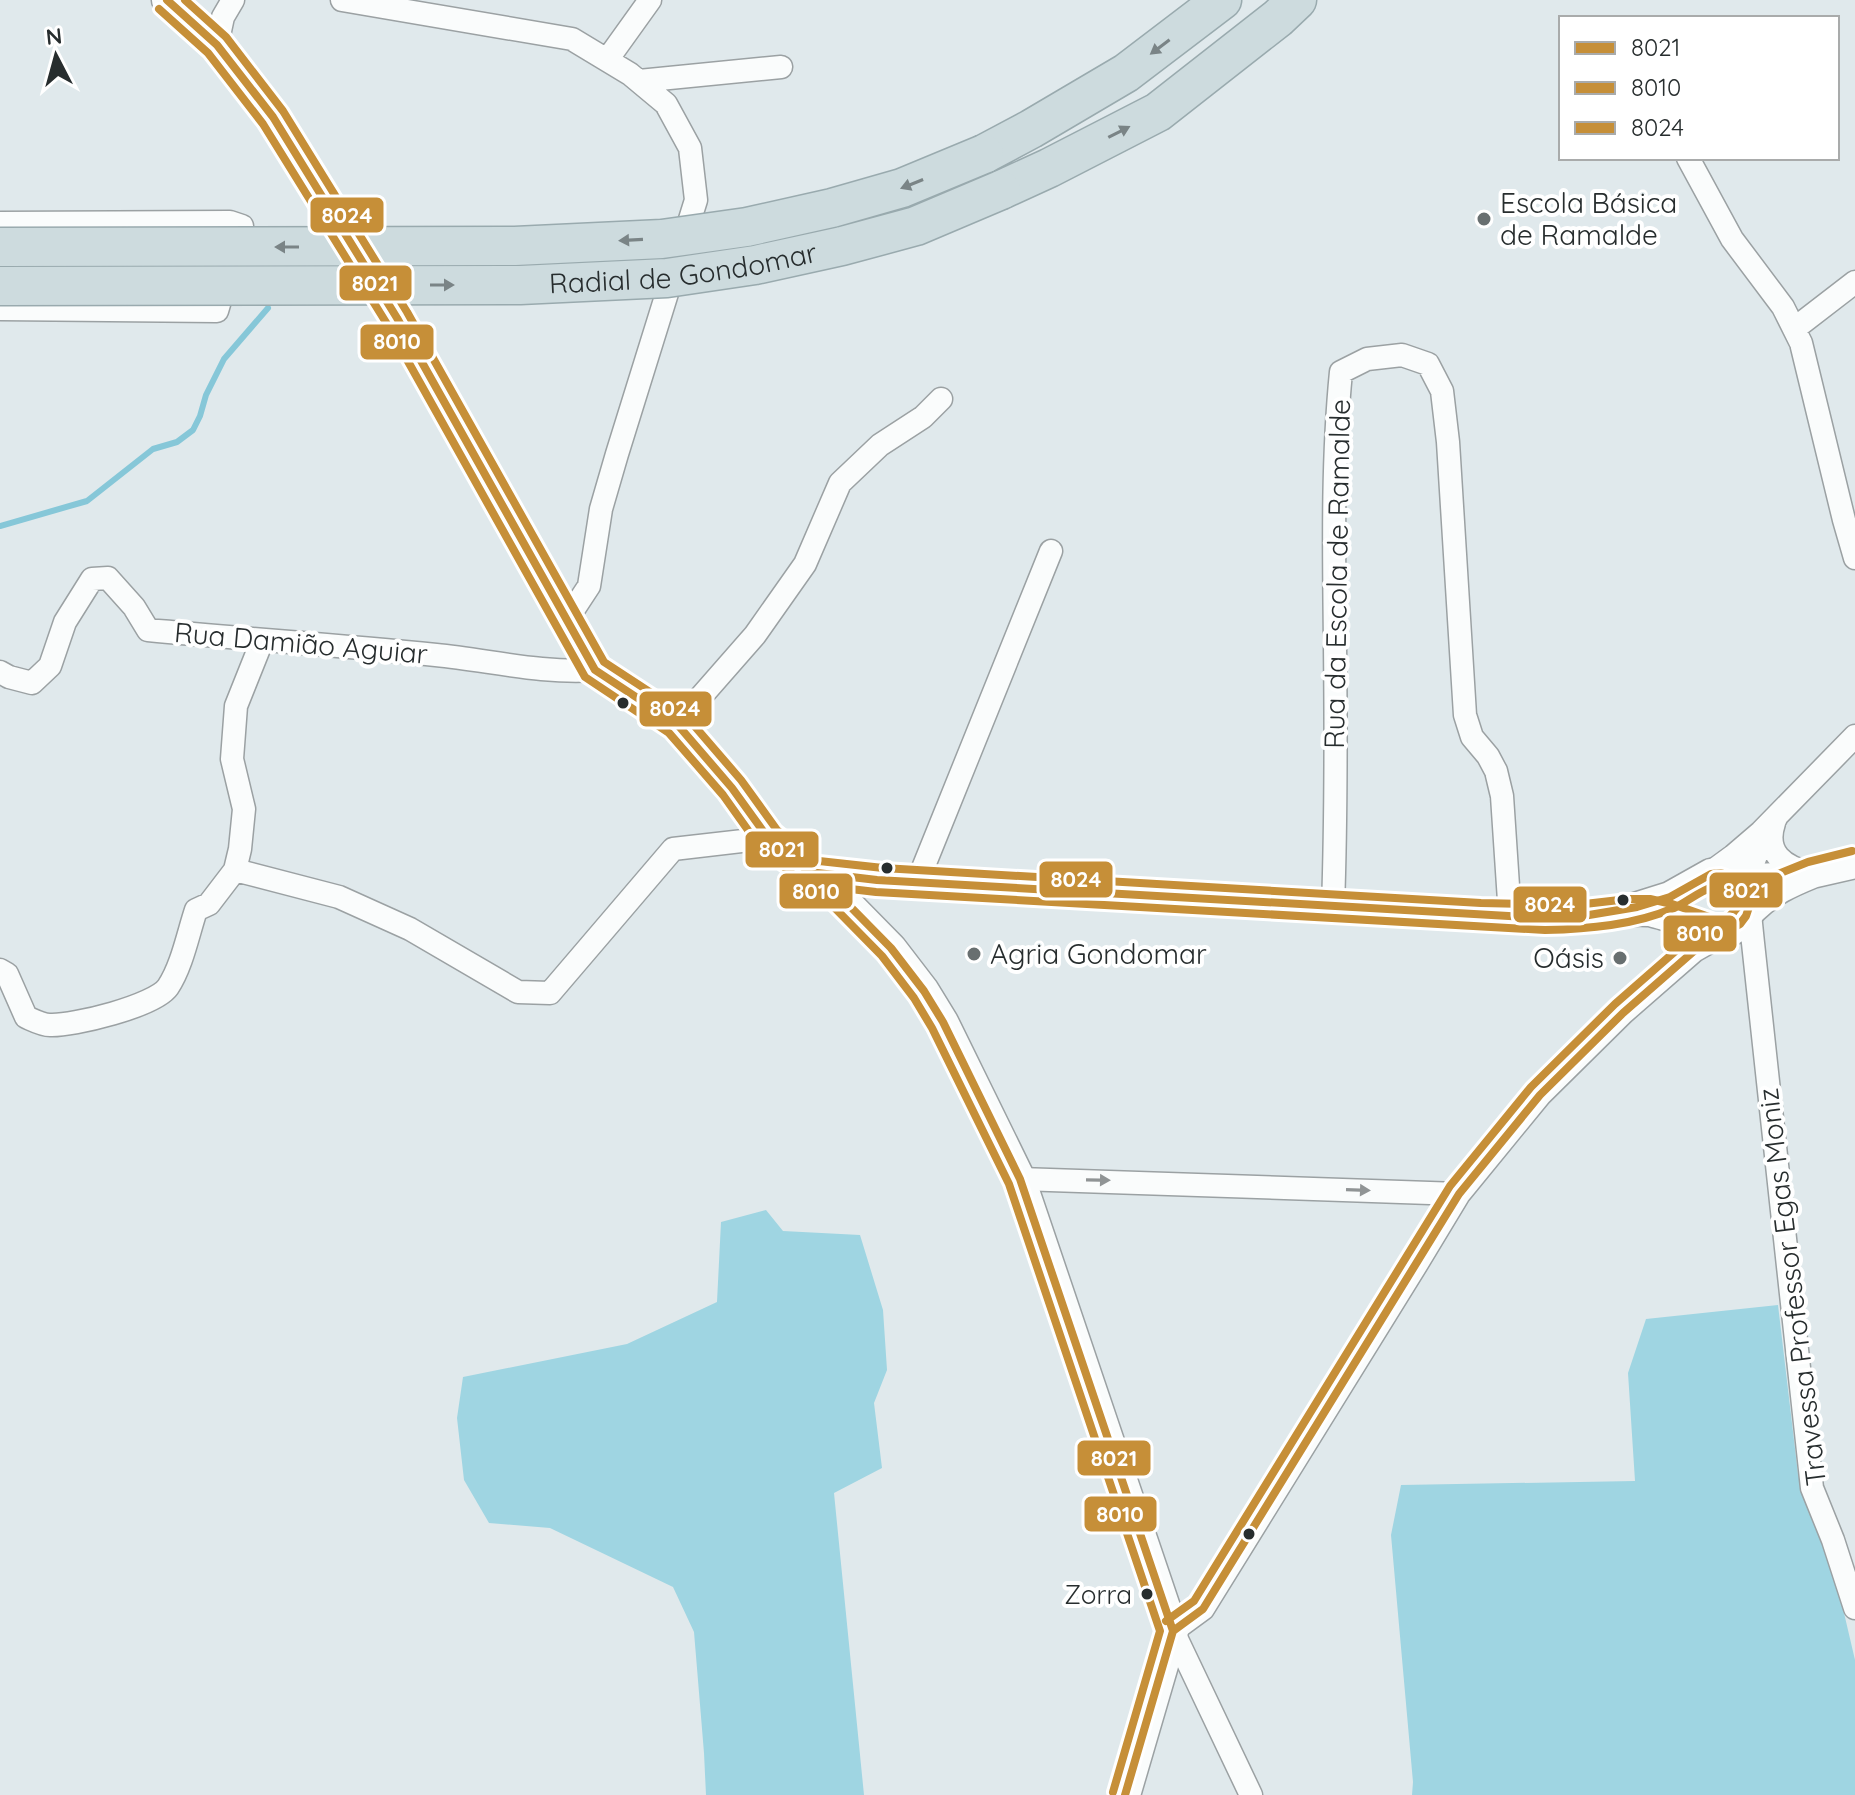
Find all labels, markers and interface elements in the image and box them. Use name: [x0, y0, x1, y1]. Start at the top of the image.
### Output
north arrow: [16, 16, 96, 96]
legend: [1559, 16, 1839, 160]
text: N: [44, 21, 63, 51]
text: 8021: [1631, 32, 1680, 62]
one-way arrow: [1150, 39, 1170, 55]
text: 8010: [1631, 72, 1681, 102]
text: 8024: [1631, 112, 1684, 142]
one-way arrow: [1107, 125, 1130, 139]
one-way arrow: [900, 178, 924, 191]
place label: Escola Básica de Ramalde: [1500, 185, 1677, 252]
line badge: 8024: [309, 196, 385, 234]
text: 8024: [321, 201, 373, 229]
marker: Escola Básica de Ramalde: [1475, 210, 1493, 228]
street label: Radial de Gondomar: [548, 234, 820, 301]
one-way arrow: [618, 234, 643, 247]
one-way arrow: [274, 241, 299, 253]
line badge: 8021: [338, 264, 413, 302]
text: 8021: [352, 269, 398, 297]
one-way arrow: [430, 279, 455, 291]
line badge: 8010: [359, 323, 435, 361]
text: 8010: [373, 327, 421, 355]
street label: Rua da Escola de Ramalde: [1316, 399, 1357, 749]
street label: Rua Damião Aguiar: [173, 614, 429, 671]
line badge: 8024: [638, 690, 713, 728]
text: 8024: [649, 694, 701, 722]
unlabelled marker: [615, 695, 631, 711]
line badge: 8021: [744, 830, 820, 869]
text: 8021: [759, 835, 805, 863]
unlabelled marker: [879, 860, 895, 876]
line badge: 8024: [1038, 860, 1114, 899]
text: 8024: [1050, 865, 1102, 893]
line badge: 8021: [1708, 871, 1784, 909]
line badge: 8010: [778, 872, 854, 910]
text: 8021: [1723, 876, 1769, 904]
text: 8010: [792, 877, 840, 905]
line badge: 8024: [1512, 885, 1588, 924]
text: 8024: [1524, 890, 1576, 918]
unlabelled marker: [1615, 892, 1631, 908]
line badge: 8010: [1662, 914, 1738, 953]
text: 8010: [1676, 919, 1724, 947]
place label: Agria Gondomar: [990, 936, 1207, 971]
place label: Oásis: [1533, 940, 1604, 975]
marker: Agria Gondomar: [965, 945, 983, 963]
marker: Oásis: [1611, 949, 1629, 967]
street label: Travessa Professor Egas Moniz: [1750, 1086, 1833, 1488]
one-way arrow: [1086, 1174, 1111, 1187]
one-way arrow: [1346, 1183, 1371, 1196]
line badge: 8021: [1076, 1439, 1152, 1477]
text: 8021: [1091, 1444, 1137, 1472]
line badge: 8010: [1083, 1495, 1158, 1533]
text: 8010: [1096, 1500, 1144, 1528]
unlabelled marker: [1241, 1526, 1257, 1542]
place label: Zorra: [1064, 1578, 1132, 1611]
marker: Zorra: [1139, 1586, 1155, 1602]

